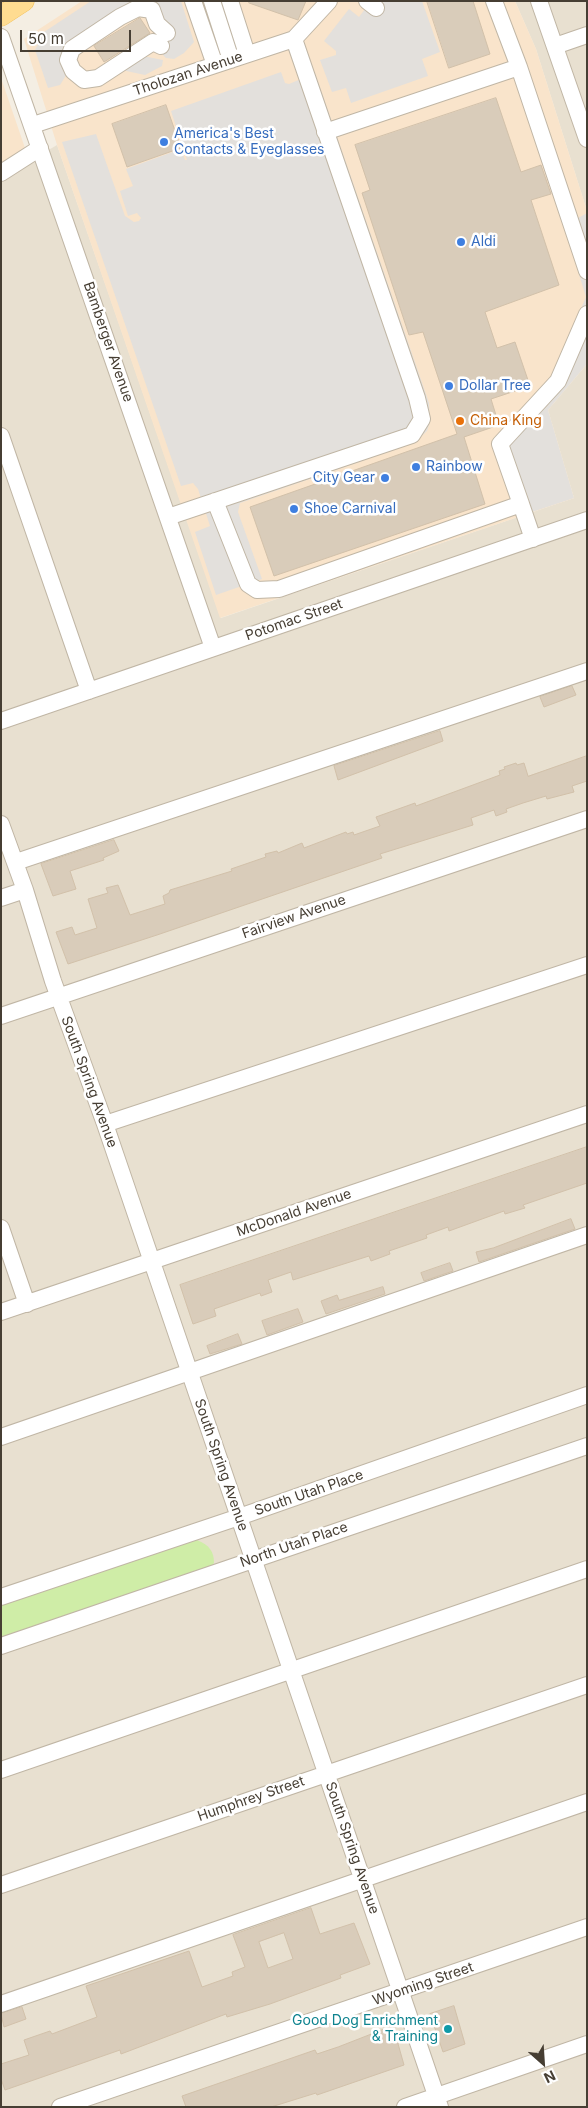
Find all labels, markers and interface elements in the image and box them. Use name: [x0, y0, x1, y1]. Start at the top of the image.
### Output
scale bar: [22, 20, 134, 52]
text: 50 m: [28, 29, 64, 48]
street label: Tholozan Avenue: [131, 48, 245, 100]
place label: America's Best Contacts & Eyeglasses: [174, 126, 324, 158]
marker: America's Best Contacts & Eyeglasses: [158, 136, 170, 148]
place label: Aldi: [471, 234, 496, 250]
marker: Aldi: [455, 236, 467, 248]
street label: Bamberger Avenue: [80, 280, 136, 404]
place label: Dollar Tree: [459, 378, 531, 394]
marker: Dollar Tree: [443, 380, 455, 392]
place label: China King: [470, 413, 542, 429]
marker: China King: [454, 415, 466, 427]
place label: Rainbow: [426, 459, 483, 475]
marker: Rainbow: [410, 461, 422, 473]
place label: City Gear: [313, 470, 375, 486]
marker: City Gear: [379, 472, 391, 484]
place label: Shoe Carnival: [304, 501, 396, 517]
marker: Shoe Carnival: [288, 503, 300, 515]
street label: Potomac Street: [243, 596, 345, 644]
street label: Fairview Avenue: [240, 891, 348, 943]
street label: South Spring Avenue: [57, 1014, 121, 1150]
street label: McDonald Avenue: [234, 1185, 354, 1241]
street label: South Spring Avenue: [190, 1397, 252, 1533]
street label: South Utah Place: [252, 1467, 366, 1519]
street label: North Utah Place: [238, 1519, 350, 1571]
street label: Humphrey Street: [195, 1773, 307, 1825]
street label: South Spring Avenue: [321, 1780, 383, 1916]
street label: Wyoming Street: [370, 1959, 476, 2009]
place label: Good Dog Enrichment & Training: [292, 2013, 438, 2045]
marker: Good Dog Enrichment & Training: [442, 2023, 454, 2035]
north arrow: [518, 2038, 568, 2088]
text: N: [541, 2067, 558, 2087]

